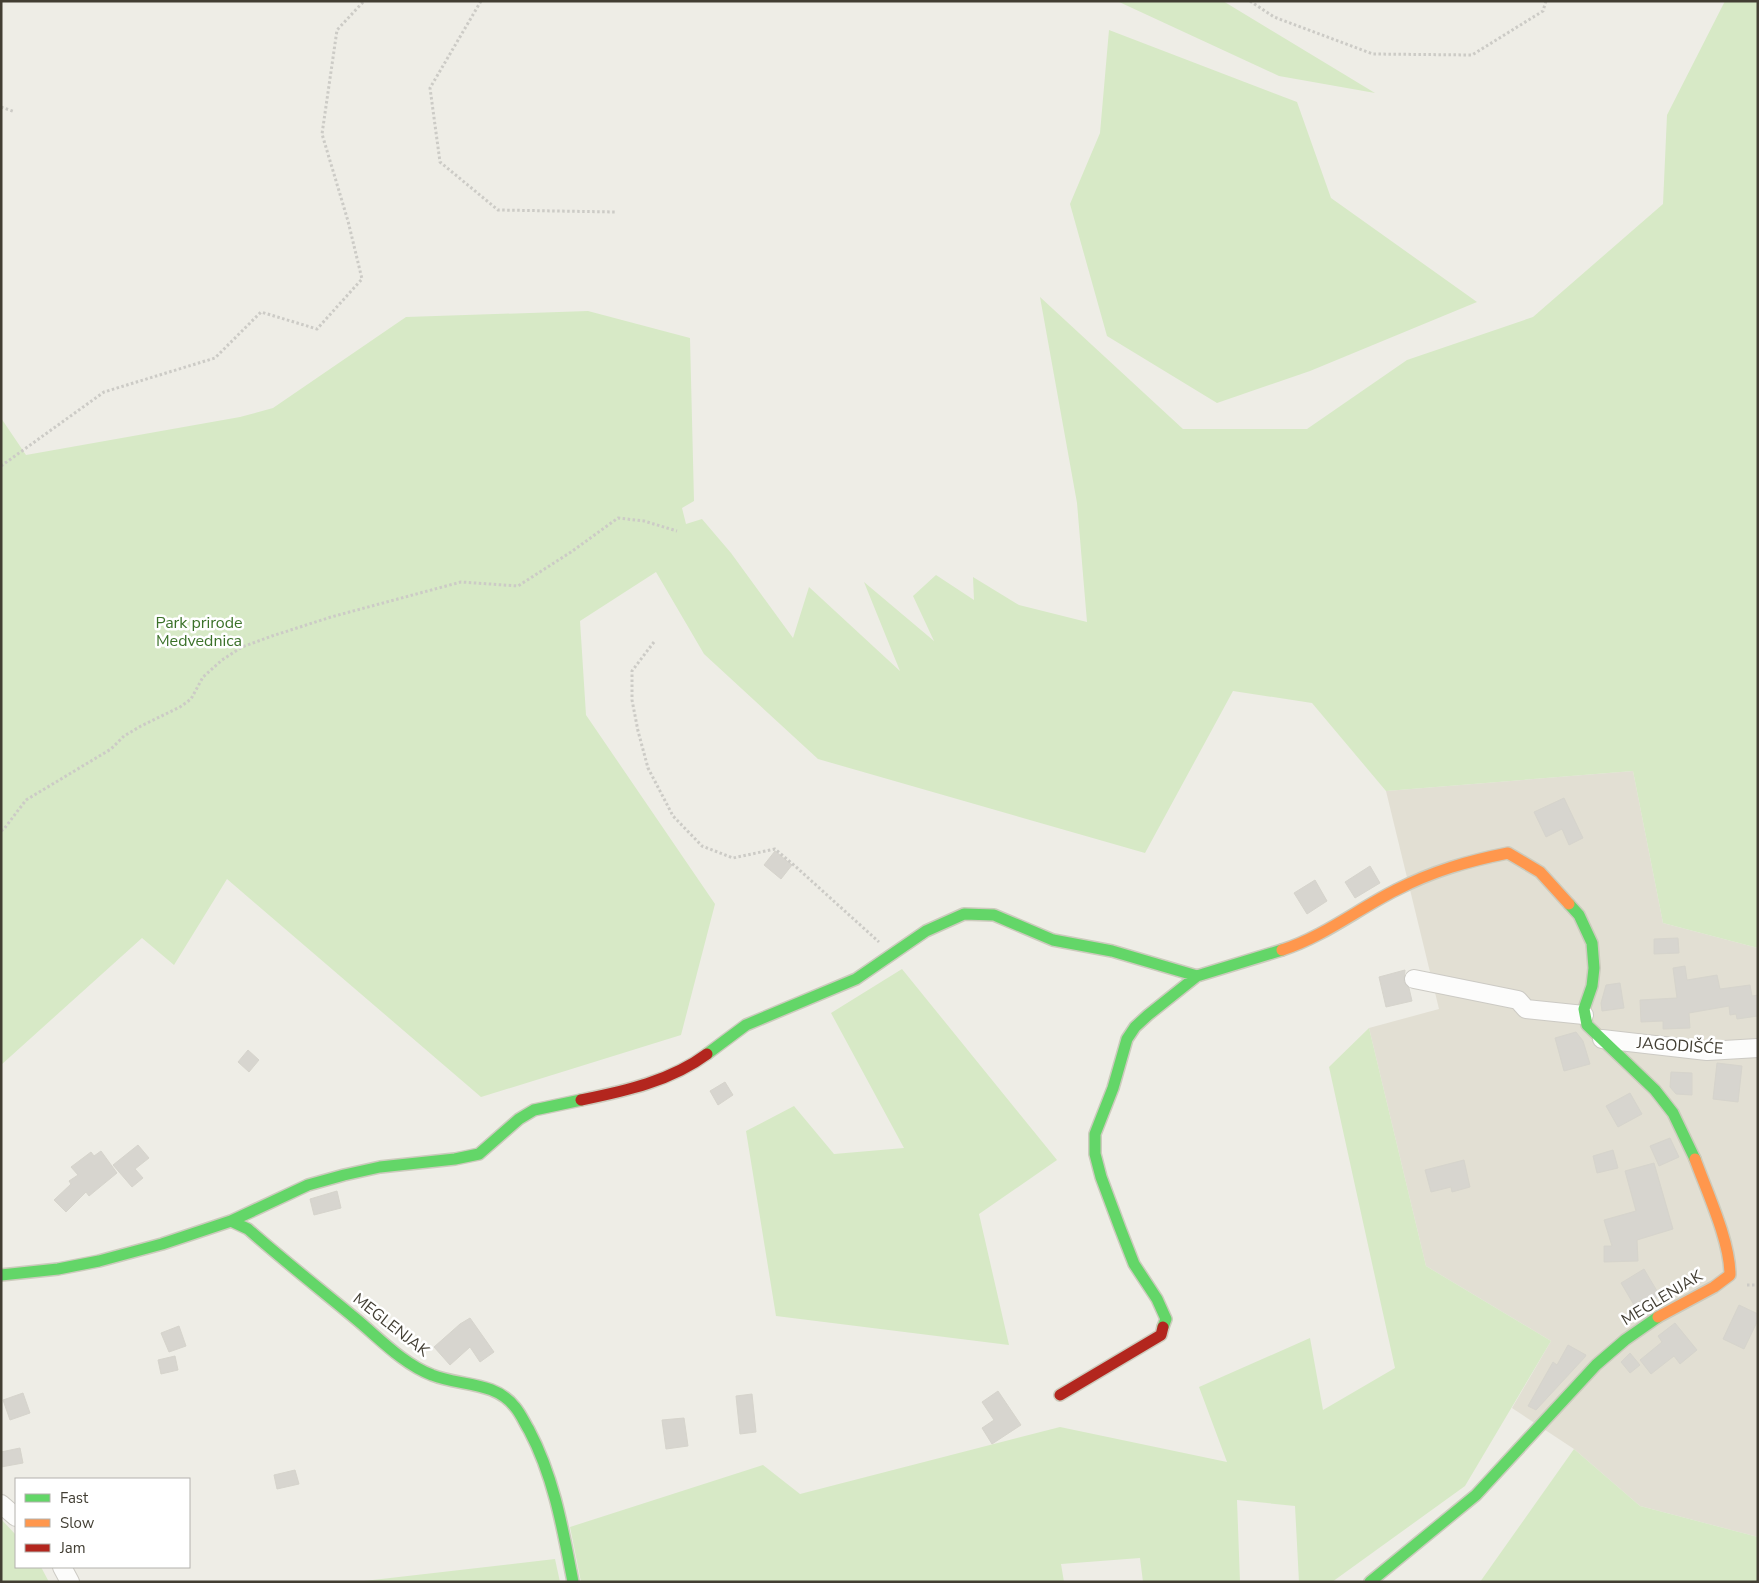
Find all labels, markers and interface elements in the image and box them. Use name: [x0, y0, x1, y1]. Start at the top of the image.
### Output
park label: Park prirode Medvednica: [155, 612, 243, 652]
street label: JAGODIŠĆE: [1635, 1032, 1724, 1060]
street label: MEGLENJAK: [1617, 1265, 1708, 1331]
street label: MEGLENJAK: [348, 1288, 435, 1362]
legend: [15, 1478, 190, 1568]
text: Fast: [60, 1488, 89, 1508]
text: Slow: [60, 1513, 95, 1533]
text: Jam: [59, 1538, 86, 1558]

